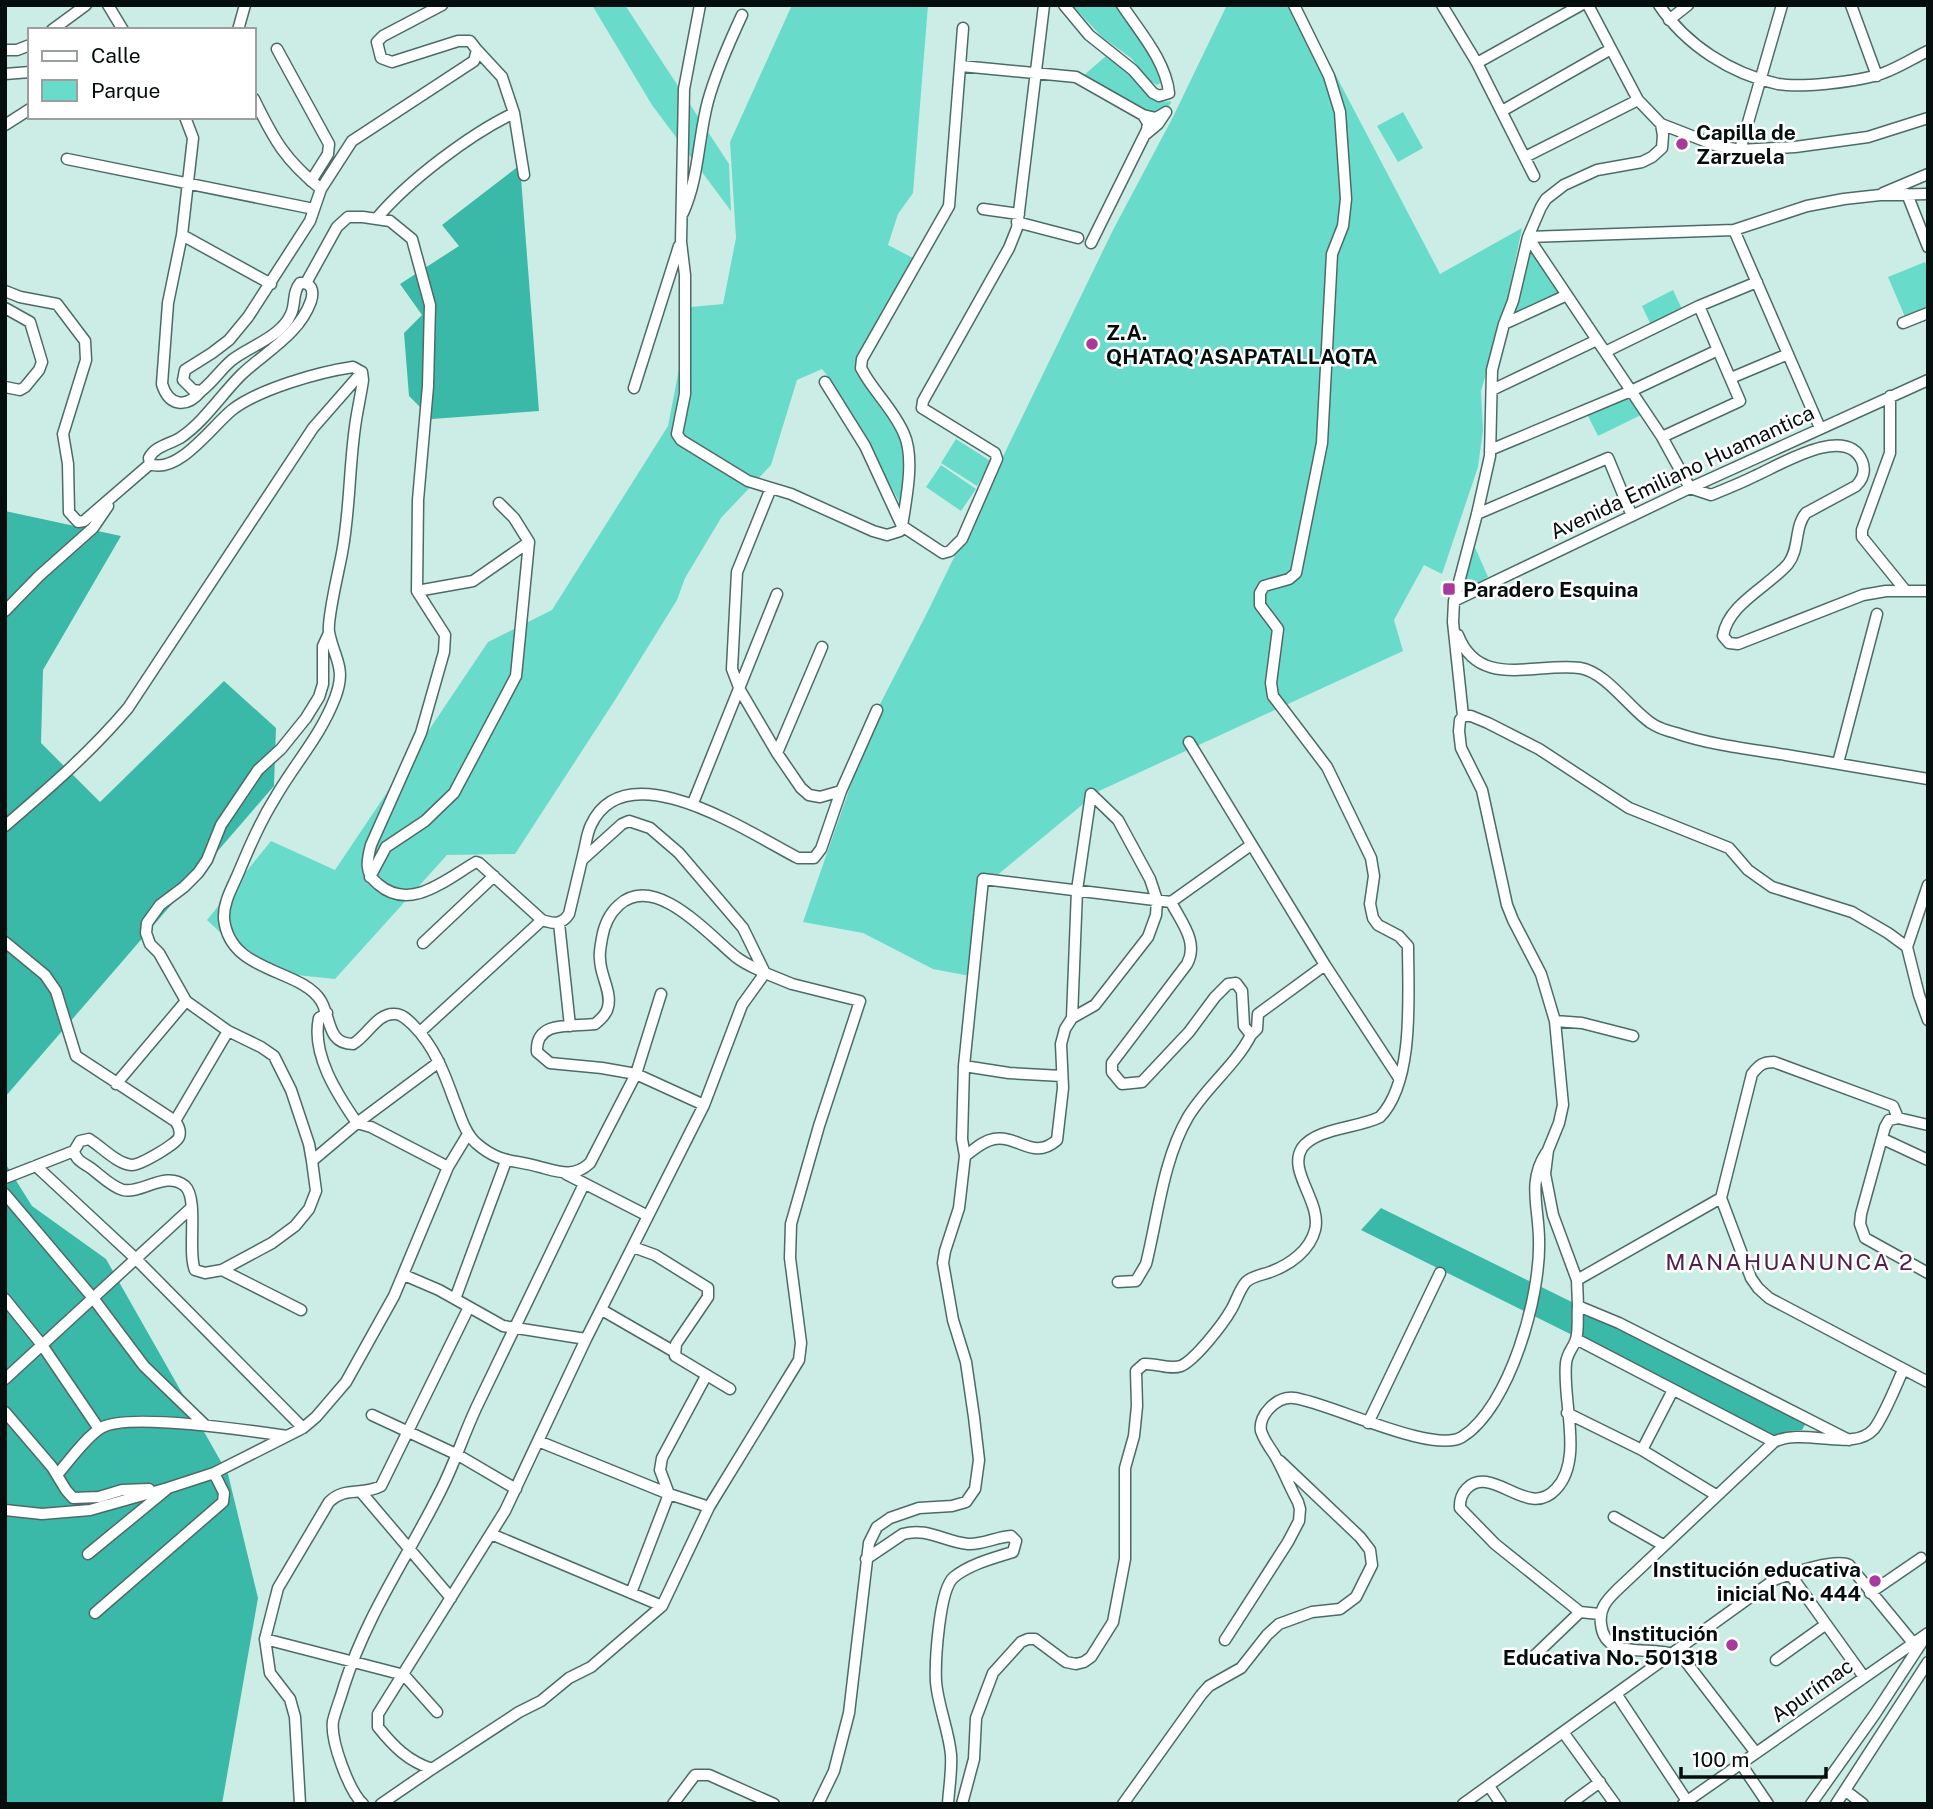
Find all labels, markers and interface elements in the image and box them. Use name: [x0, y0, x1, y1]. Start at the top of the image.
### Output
legend: [28, 28, 256, 119]
text: Calle: [91, 43, 141, 68]
text: Parque: [91, 78, 160, 103]
place label: Capilla de Zarzuela: [1696, 120, 1796, 169]
marker: Capilla de Zarzuela: [1674, 136, 1690, 152]
place label: Z.A. QHATAQ'ASAPATALLAQTA: [1106, 320, 1378, 369]
marker: Z.A. QHATAQ'ASAPATALLAQTA: [1084, 336, 1100, 352]
street label: Avenida Emiliano Huamantica: [1546, 400, 1818, 544]
place label: Paradero Esquina: [1463, 577, 1638, 602]
marker: Paradero Esquina: [1441, 581, 1457, 597]
district label: MANAHUANUNCA 2: [1665, 1248, 1915, 1275]
place label: Institución educativa inicial No. 444: [1652, 1557, 1861, 1606]
marker: Institución educativa inicial No. 444: [1867, 1573, 1883, 1589]
place label: Institución Educativa No. 501318: [1503, 1621, 1718, 1670]
marker: Institución Educativa No. 501318: [1724, 1637, 1740, 1653]
street label: Apurímac: [1766, 1653, 1858, 1727]
scale bar: [1681, 1736, 1826, 1780]
text: 100 m: [1692, 1747, 1749, 1772]

